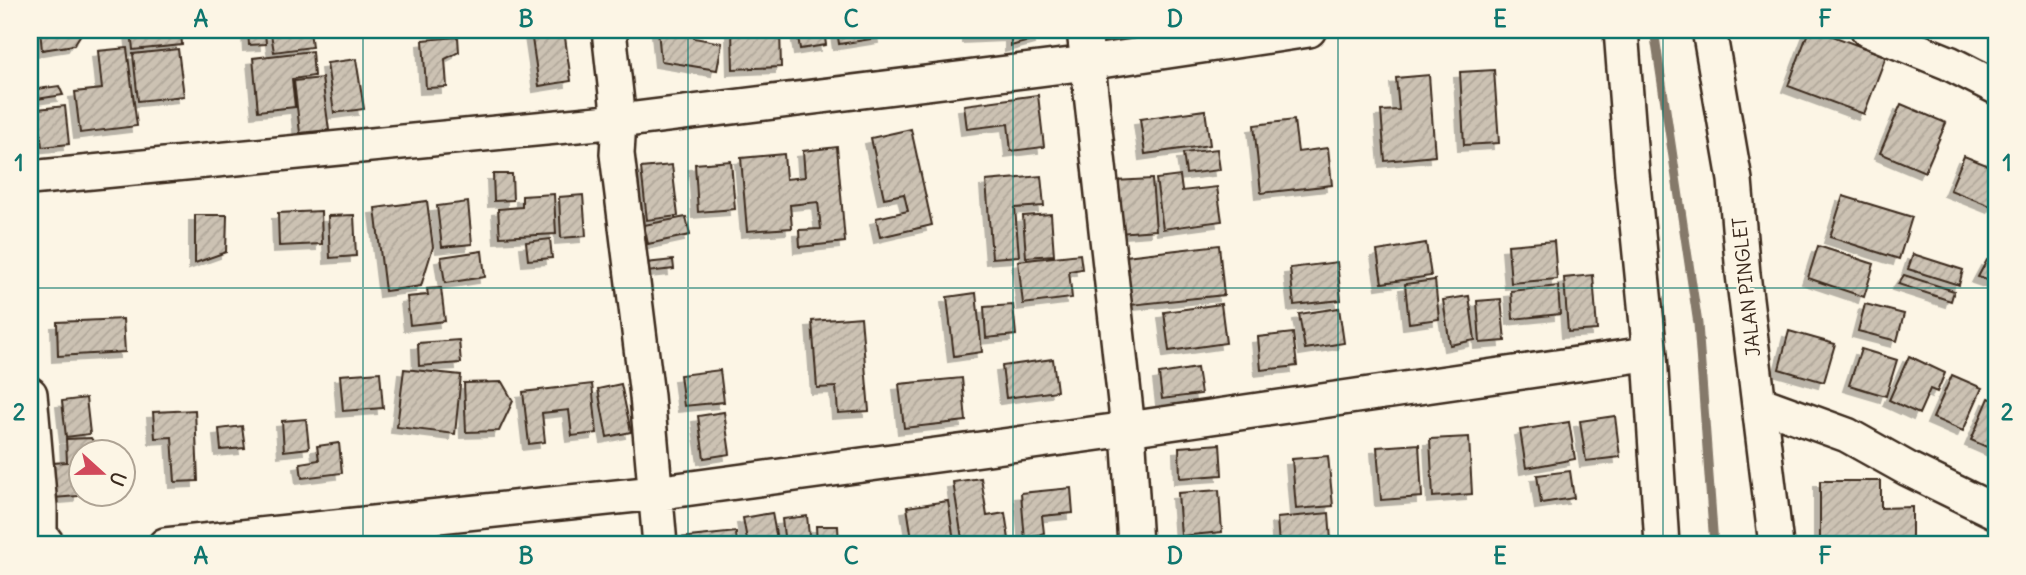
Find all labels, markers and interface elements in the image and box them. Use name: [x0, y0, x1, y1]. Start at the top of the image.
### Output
text: A: [194, 4, 209, 33]
text: B: [518, 4, 534, 33]
text: C: [843, 4, 859, 33]
text: D: [1167, 4, 1183, 33]
text: E: [1493, 4, 1507, 33]
text: F: [1818, 4, 1832, 33]
text: 1: [14, 148, 24, 177]
text: 1: [2002, 148, 2012, 177]
street label: JALAN PINGLET: [1727, 216, 1765, 358]
text: 2: [13, 397, 26, 426]
text: 2: [2001, 397, 2014, 426]
north arrow: [66, 438, 136, 508]
text: U: [104, 469, 131, 489]
text: A: [194, 541, 209, 570]
text: B: [518, 541, 534, 570]
text: C: [843, 541, 859, 570]
text: D: [1167, 541, 1183, 570]
text: E: [1493, 541, 1507, 570]
text: F: [1818, 541, 1832, 570]

